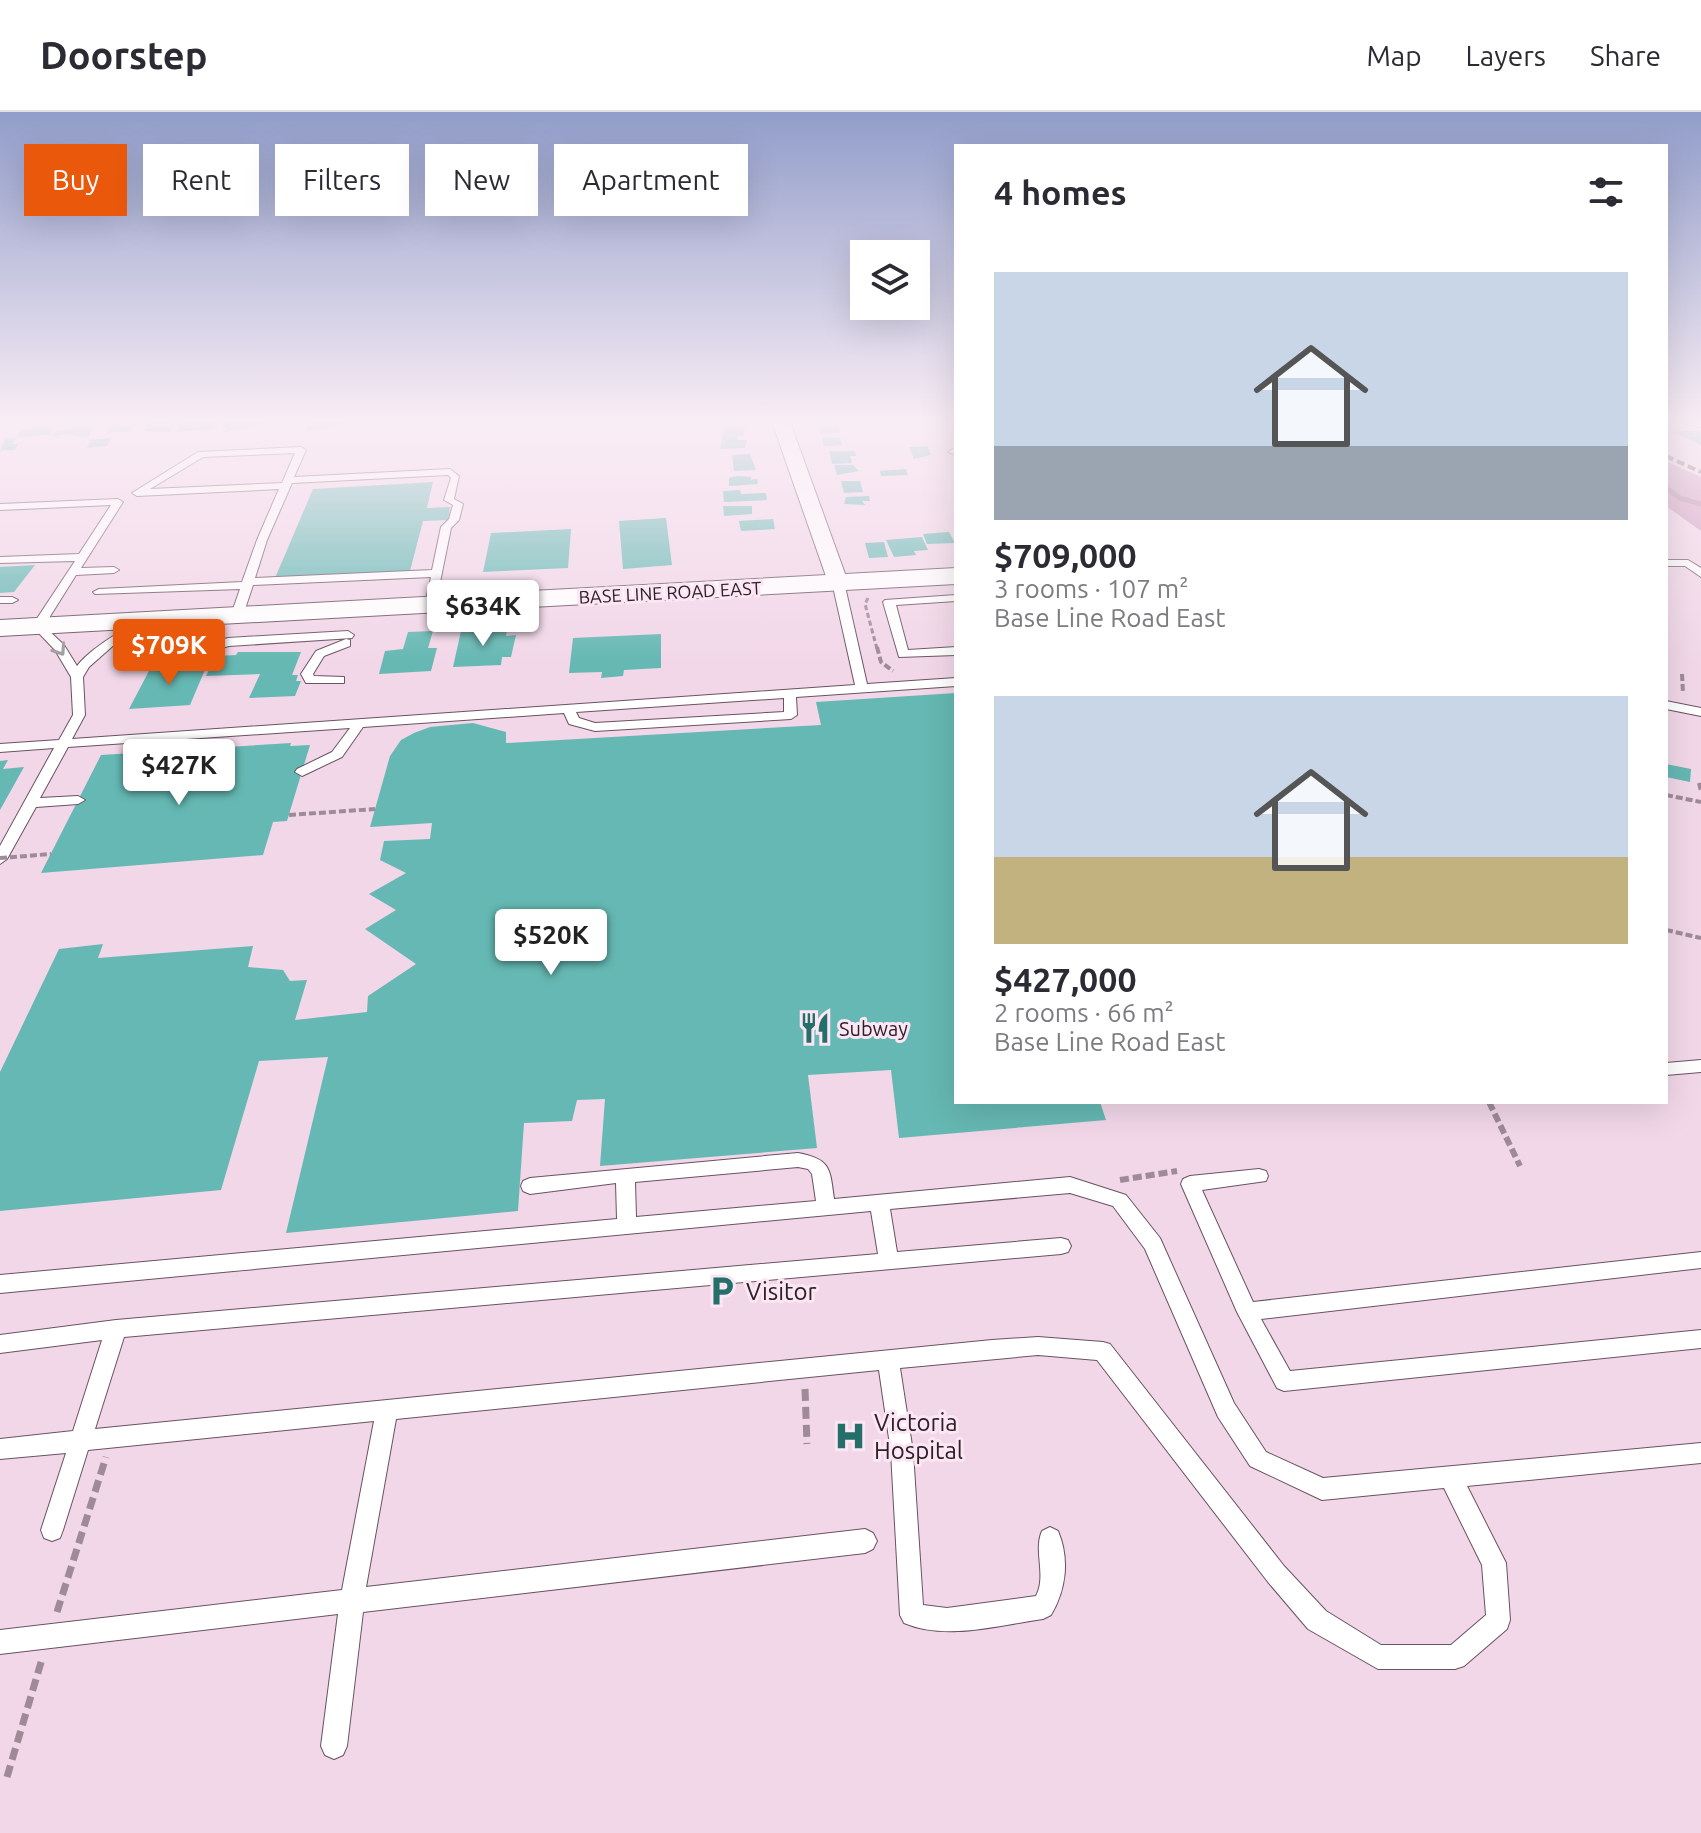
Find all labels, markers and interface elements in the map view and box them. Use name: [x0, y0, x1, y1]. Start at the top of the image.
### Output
text: Doorstep: [40, 34, 207, 76]
text: Map: [1366, 40, 1422, 71]
text: Layers: [1466, 40, 1546, 71]
text: Share: [1590, 40, 1661, 71]
chip: Buy: [24, 144, 127, 216]
chip: Rent: [143, 144, 259, 216]
chip: Filters: [275, 144, 409, 216]
chip: New: [425, 144, 538, 216]
chip: Apartment: [554, 144, 748, 216]
icon: filters: [1584, 170, 1628, 214]
text: 4 homes: [994, 173, 1127, 211]
map controls: [850, 240, 930, 320]
button: layers: [850, 240, 930, 320]
icon: home: [1239, 324, 1383, 468]
text: $709,000: [994, 536, 1137, 574]
text: 3 rooms · 107 m²: [994, 574, 1189, 603]
street label: BASE LINE ROAD EAST: [578, 577, 762, 607]
pin: $634K: [427, 580, 539, 648]
text: $634K: [445, 591, 521, 620]
text: Base Line Road East: [994, 603, 1225, 632]
pin: $709K: [113, 619, 225, 687]
text: $709K: [131, 630, 207, 659]
one-way arrow: [50, 641, 65, 655]
pin: $427K: [123, 739, 235, 807]
icon: home: [1239, 748, 1383, 892]
text: $427K: [141, 750, 217, 779]
pin: $520K: [495, 909, 607, 977]
text: $520K: [513, 920, 589, 949]
text: $427,000: [994, 960, 1137, 998]
text: 2 rooms · 66 m²: [994, 998, 1174, 1027]
restaurant icon: Subway: [798, 1011, 832, 1045]
place label: Subway: [839, 1017, 908, 1040]
text: Base Line Road East: [994, 1027, 1225, 1056]
parking icon: Visitor: [705, 1274, 739, 1308]
place label: Visitor: [746, 1278, 817, 1305]
place label: Victoria Hospital: [874, 1409, 963, 1464]
hospital icon: Victoria Hospital: [833, 1419, 867, 1453]

